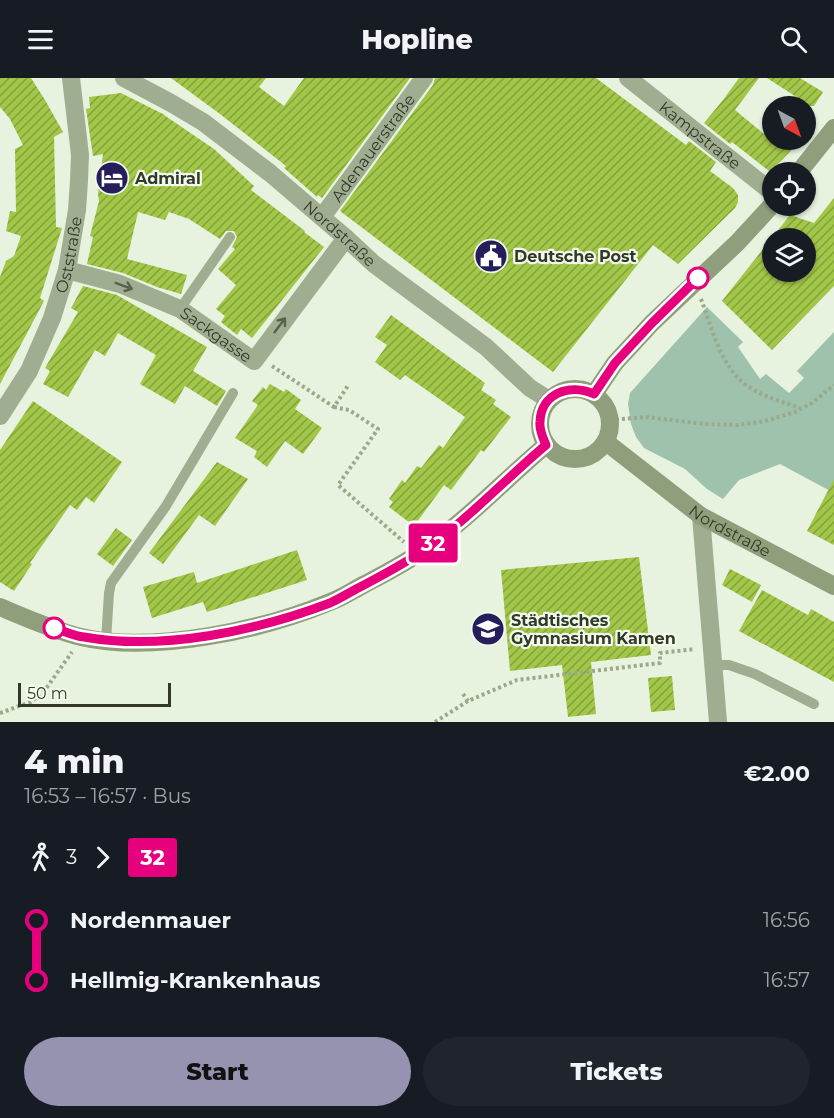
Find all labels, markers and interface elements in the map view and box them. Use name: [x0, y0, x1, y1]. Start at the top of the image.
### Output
icon: menu: [24, 23, 57, 56]
text: Hopline: [361, 23, 473, 56]
icon: search: [777, 23, 810, 56]
street label: Adenauerstraße: [327, 90, 419, 205]
north arrow: [762, 96, 816, 150]
map controls: [762, 96, 816, 282]
street label: Kampstraße: [656, 97, 745, 173]
hotel icon: Admiral: [94, 160, 130, 196]
button: locate: [762, 162, 816, 216]
place label: Admiral: [134, 169, 201, 188]
street label: Nordstraße: [300, 197, 380, 270]
street label: Oststraße: [51, 215, 85, 295]
button: layers: [762, 228, 816, 282]
public building icon: Deutsche Post: [473, 238, 509, 274]
place label: Deutsche Post: [514, 247, 636, 266]
unlabelled marker: [687, 267, 709, 289]
one-way arrow: [114, 281, 132, 292]
street label: Sackgasse: [177, 303, 256, 366]
one-way arrow: [274, 318, 286, 334]
street label: Nordstraße: [685, 501, 774, 561]
line badge: 32: [406, 524, 460, 562]
text: 32: [421, 531, 445, 556]
school or university icon: Städtisches Gymnasium Kamen: [470, 611, 506, 647]
place label: Städtisches Gymnasium Kamen: [511, 611, 676, 648]
unlabelled marker: [43, 617, 65, 639]
scale bar: [18, 680, 171, 708]
text: 50 m: [27, 684, 68, 703]
text: 4 min: [24, 741, 125, 781]
text: €2.00: [744, 760, 810, 787]
text: 16:53 – 16:57 · Bus: [24, 784, 191, 808]
icon: walk: [24, 841, 57, 874]
icon: forward: [86, 841, 119, 874]
text: 3: [66, 845, 77, 869]
text: 32: [140, 845, 165, 870]
text: Nordenmauer: [70, 907, 231, 934]
text: 16:56: [763, 908, 810, 932]
text: Hellmig-Krankenhaus: [70, 967, 321, 994]
text: 16:57: [764, 968, 810, 992]
button: Start: [24, 1037, 411, 1106]
button: Tickets: [423, 1037, 810, 1106]

